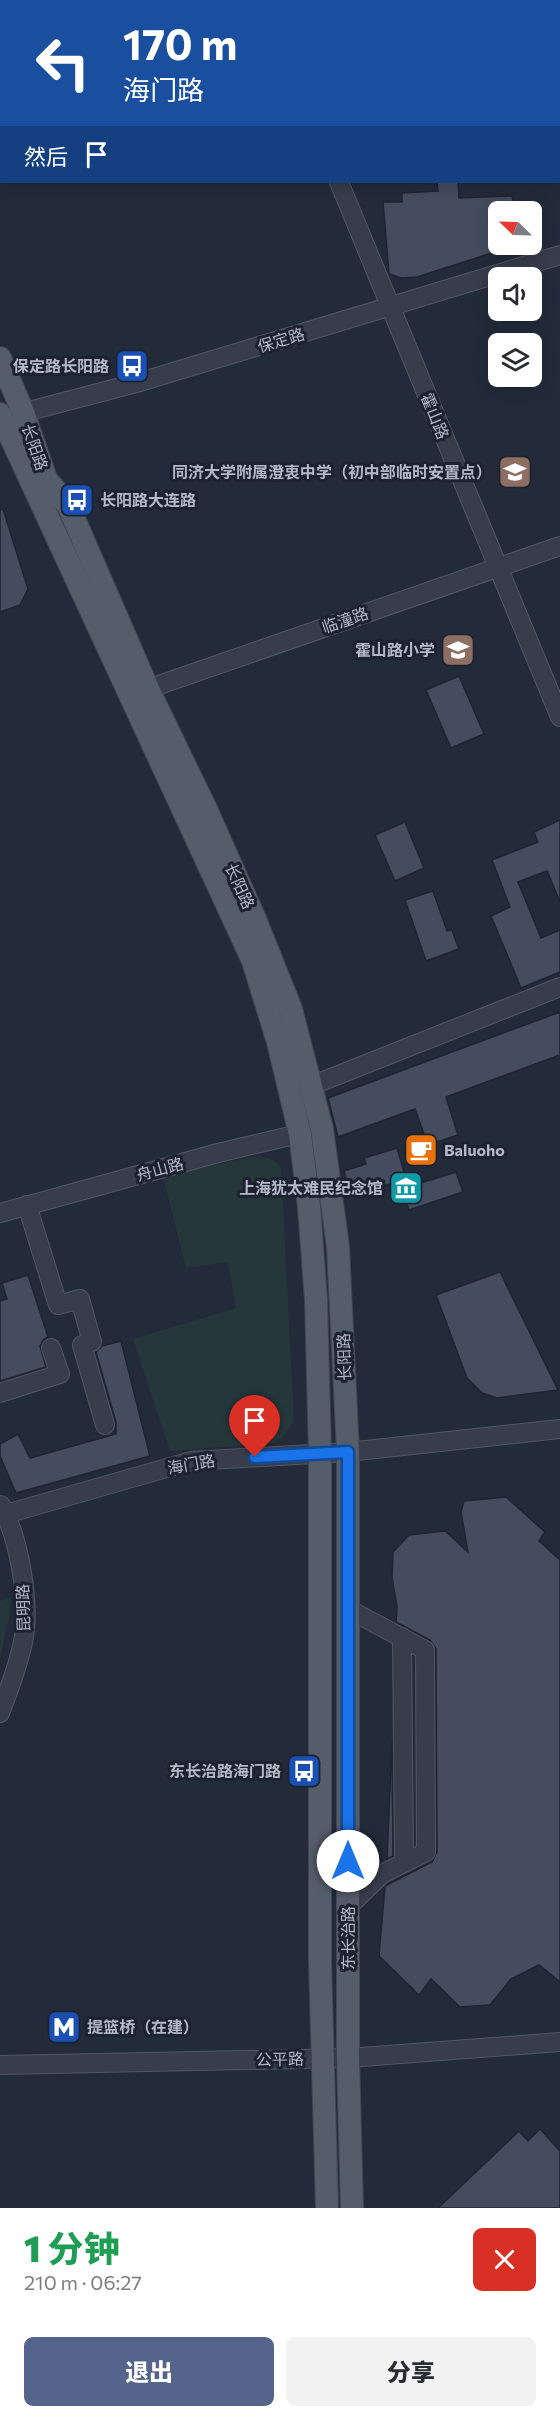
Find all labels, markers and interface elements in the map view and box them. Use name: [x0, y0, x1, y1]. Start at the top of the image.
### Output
text: 170 m: [123, 17, 237, 69]
icon: left: [24, 24, 102, 102]
text: 海门路: [123, 73, 204, 106]
icon: arrive: [80, 138, 113, 171]
text: 然后: [24, 143, 68, 170]
north arrow: [488, 201, 542, 255]
map controls: [488, 201, 542, 387]
button: sound: [488, 267, 542, 321]
street label: 保定路: [255, 323, 307, 356]
button: layers: [488, 333, 542, 387]
bus stop icon: 保定路长阳路: [114, 348, 150, 384]
place label: 保定路长阳路: [13, 356, 109, 375]
street label: 霍山路: [418, 390, 453, 442]
street label: 长阳路: [19, 421, 52, 473]
school or university icon: 同济大学附属澄衷中学（初中部临时安置点）: [497, 454, 533, 490]
place label: 同济大学附属澄衷中学（初中部临时安置点）: [172, 462, 492, 481]
bus stop icon: 长阳路大连路: [59, 482, 95, 518]
place label: 长阳路大连路: [100, 490, 196, 509]
street label: 临潼路: [319, 603, 371, 636]
school or university icon: 霍山路小学: [440, 632, 476, 668]
place label: 霍山路小学: [355, 640, 435, 659]
street label: 长阳路: [222, 860, 259, 912]
cafe icon: Baluoho: [403, 1132, 439, 1168]
place label: Baluoho: [444, 1140, 505, 1159]
street label: 舟山路: [134, 1153, 186, 1184]
museum icon: 上海犹太难民纪念馆: [388, 1170, 424, 1206]
place label: 上海犹太难民纪念馆: [239, 1178, 383, 1197]
street label: 长阳路: [333, 1333, 354, 1381]
pin: [229, 1395, 280, 1457]
icon: arrive: [238, 1404, 271, 1437]
street label: 海门路: [166, 1450, 216, 1477]
street label: 昆明路: [12, 1584, 33, 1632]
bus stop icon: 东长治路海门路: [286, 1753, 322, 1789]
place label: 东长治路海门路: [169, 1761, 281, 1780]
position arrow: [316, 1829, 380, 1893]
street label: 东长治路: [338, 1906, 357, 1970]
metro station icon: 提篮桥（在建）: [46, 2009, 82, 2045]
place label: 提篮桥（在建）: [87, 2017, 199, 2036]
street label: 公平路: [256, 2049, 304, 2068]
text: 1 分钟: [24, 2225, 120, 2269]
button: close: [473, 2228, 536, 2291]
text: 210 m · 06:27: [24, 2270, 142, 2294]
button: 退出: [24, 2337, 274, 2406]
button: 分享: [286, 2337, 536, 2406]

